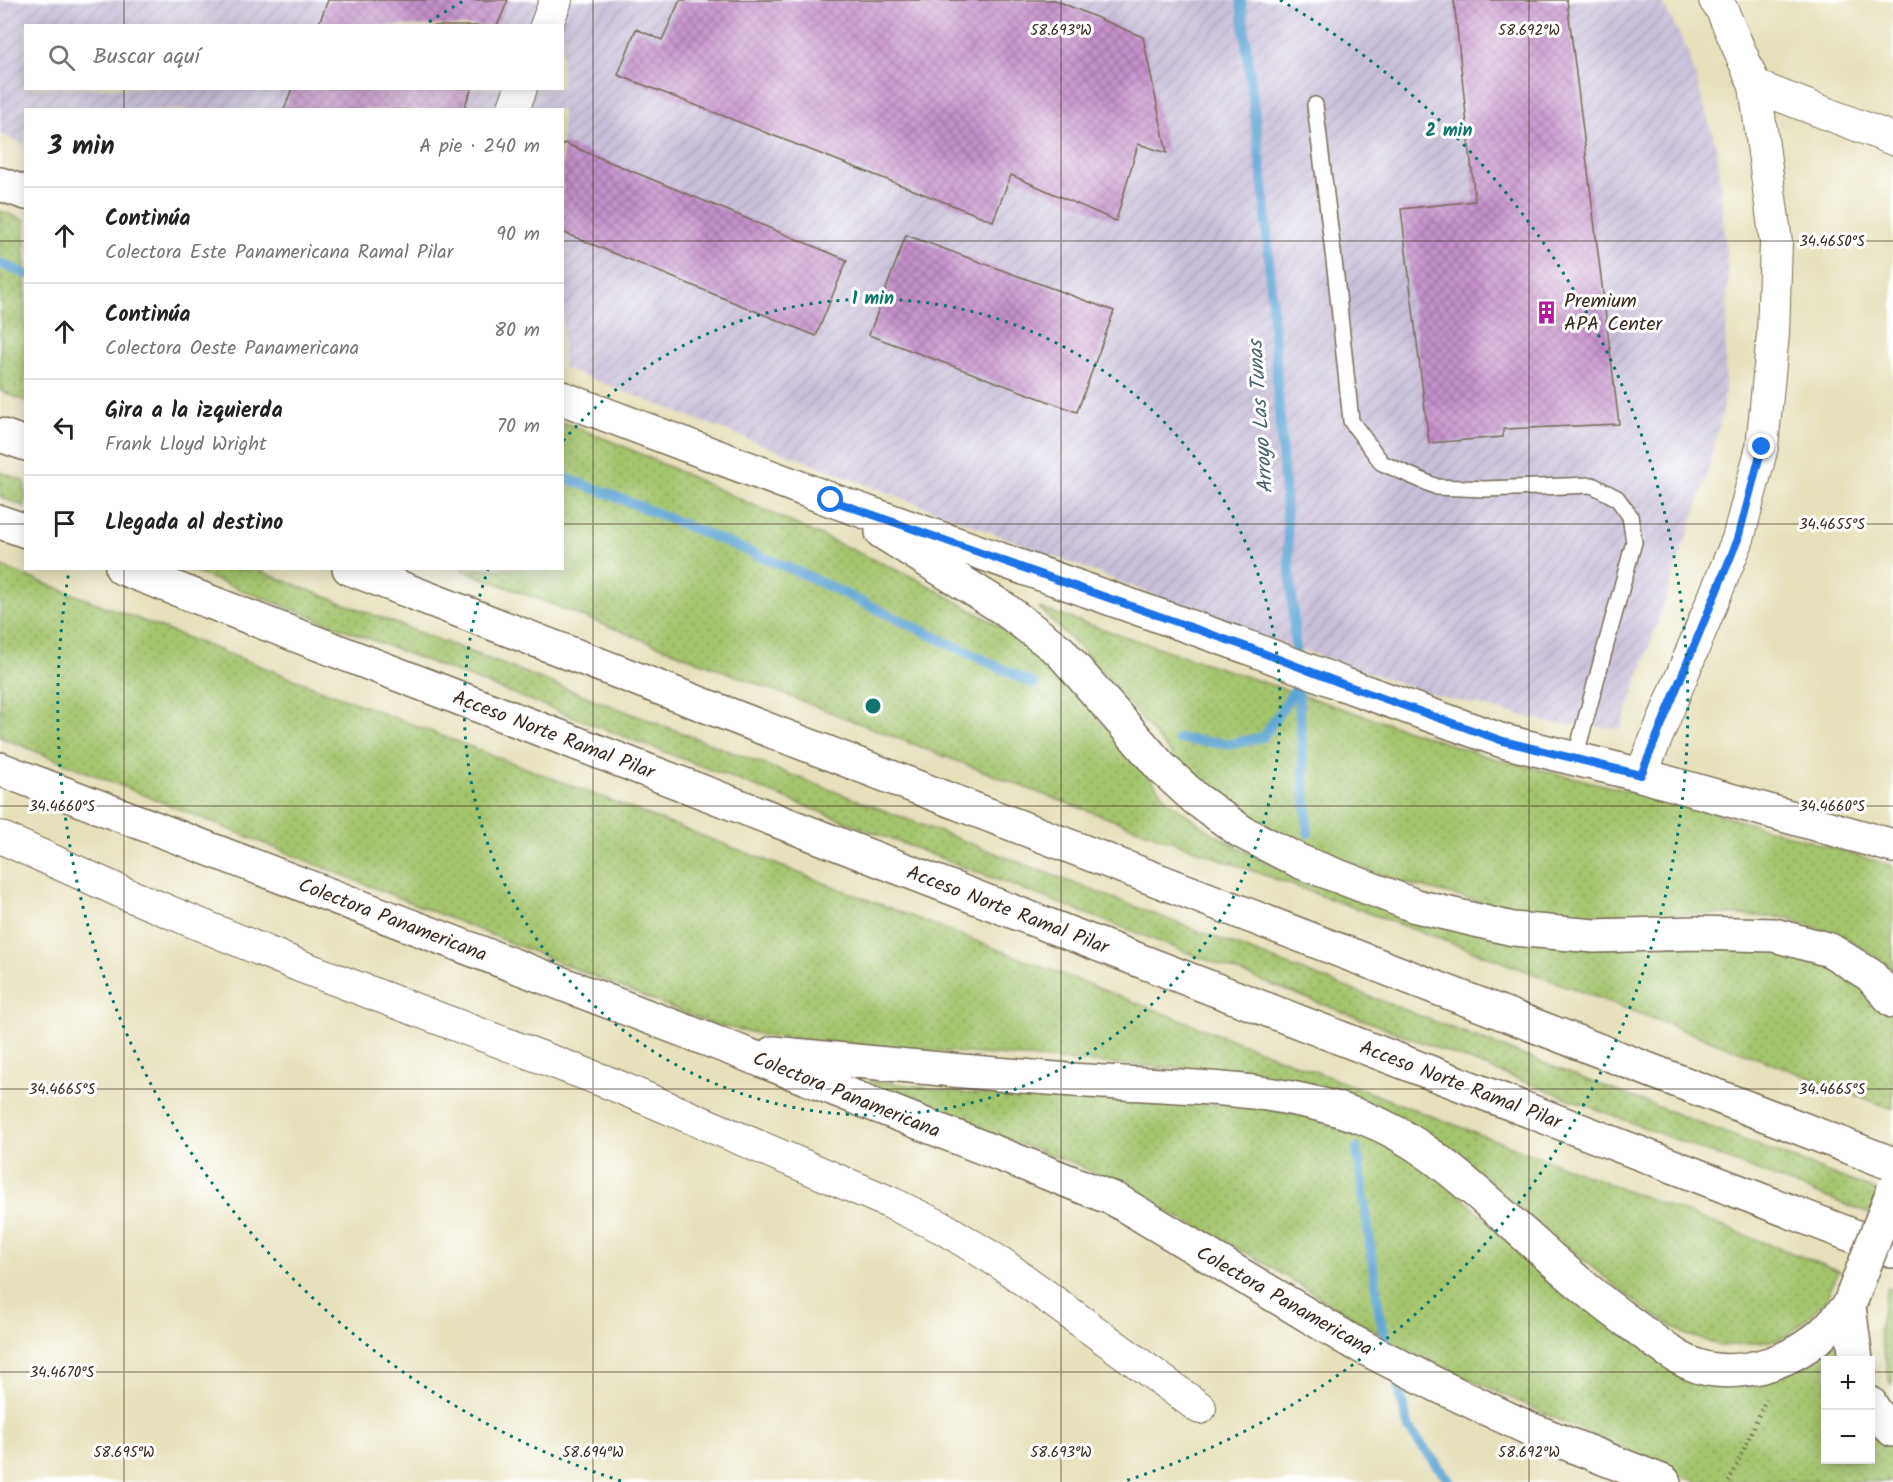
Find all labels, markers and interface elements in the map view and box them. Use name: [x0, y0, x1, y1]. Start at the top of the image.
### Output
text: 58.693°W: [1030, 19, 1092, 43]
text: 58.692°W: [1498, 19, 1560, 43]
search box: [24, 24, 564, 90]
text: Buscar aquí: [93, 40, 200, 75]
icon: search: [45, 41, 78, 74]
text: 2 min: [1426, 117, 1472, 146]
text: 3 min: [48, 126, 115, 168]
text: A pie · 240 m: [419, 131, 540, 163]
text: Continúa: [105, 202, 190, 237]
icon: ahead: [48, 219, 81, 252]
text: 90 m: [496, 219, 540, 251]
text: 34.4650°S: [1799, 230, 1865, 254]
text: Colectora Este Panamericana Ramal Pilar: [105, 237, 453, 269]
text: 1 min: [852, 285, 894, 314]
place label: Premium APA Center: [1564, 286, 1664, 341]
text: Continúa: [105, 298, 190, 333]
building icon: Premium APA Center: [1533, 299, 1559, 325]
icon: ahead: [48, 315, 81, 348]
text: 80 m: [494, 315, 540, 347]
text: Colectora Oeste Panamericana: [105, 333, 359, 365]
water label: Arroyo Las Tunas: [1240, 337, 1283, 495]
text: Gira a la izquierda: [105, 394, 283, 429]
icon: left: [48, 411, 81, 444]
text: 70 m: [497, 411, 540, 443]
text: Frank Lloyd Wright: [105, 429, 267, 461]
route end: [1748, 433, 1774, 459]
route start: [817, 486, 843, 512]
text: Llegada al destino: [105, 506, 283, 541]
icon: arrive: [48, 507, 81, 540]
text: 34.4655°S: [1799, 513, 1865, 537]
street label: Acceso Norte Ramal Pilar: [447, 683, 660, 790]
centre of rings: [863, 696, 883, 716]
text: 34.4660°S: [29, 795, 95, 819]
text: 34.4660°S: [1799, 795, 1865, 819]
street label: Acceso Norte Ramal Pilar: [901, 858, 1114, 965]
street label: Colectora Panamericana: [293, 870, 491, 972]
street label: Acceso Norte Ramal Pilar: [1354, 1033, 1567, 1140]
street label: Colectora Panamericana: [748, 1044, 945, 1148]
text: 34.4665°S: [29, 1078, 95, 1102]
text: 34.4665°S: [1799, 1078, 1865, 1102]
street label: Colectora Panamericana: [1190, 1238, 1378, 1365]
map controls: [1821, 1356, 1875, 1464]
button: +: [1821, 1356, 1875, 1410]
text: 34.4670°S: [30, 1361, 94, 1385]
button: −: [1821, 1410, 1875, 1464]
text: 58.695°W: [93, 1441, 155, 1465]
text: 58.694°W: [562, 1441, 624, 1465]
text: 58.693°W: [1030, 1441, 1092, 1465]
text: 58.692°W: [1498, 1441, 1560, 1465]

